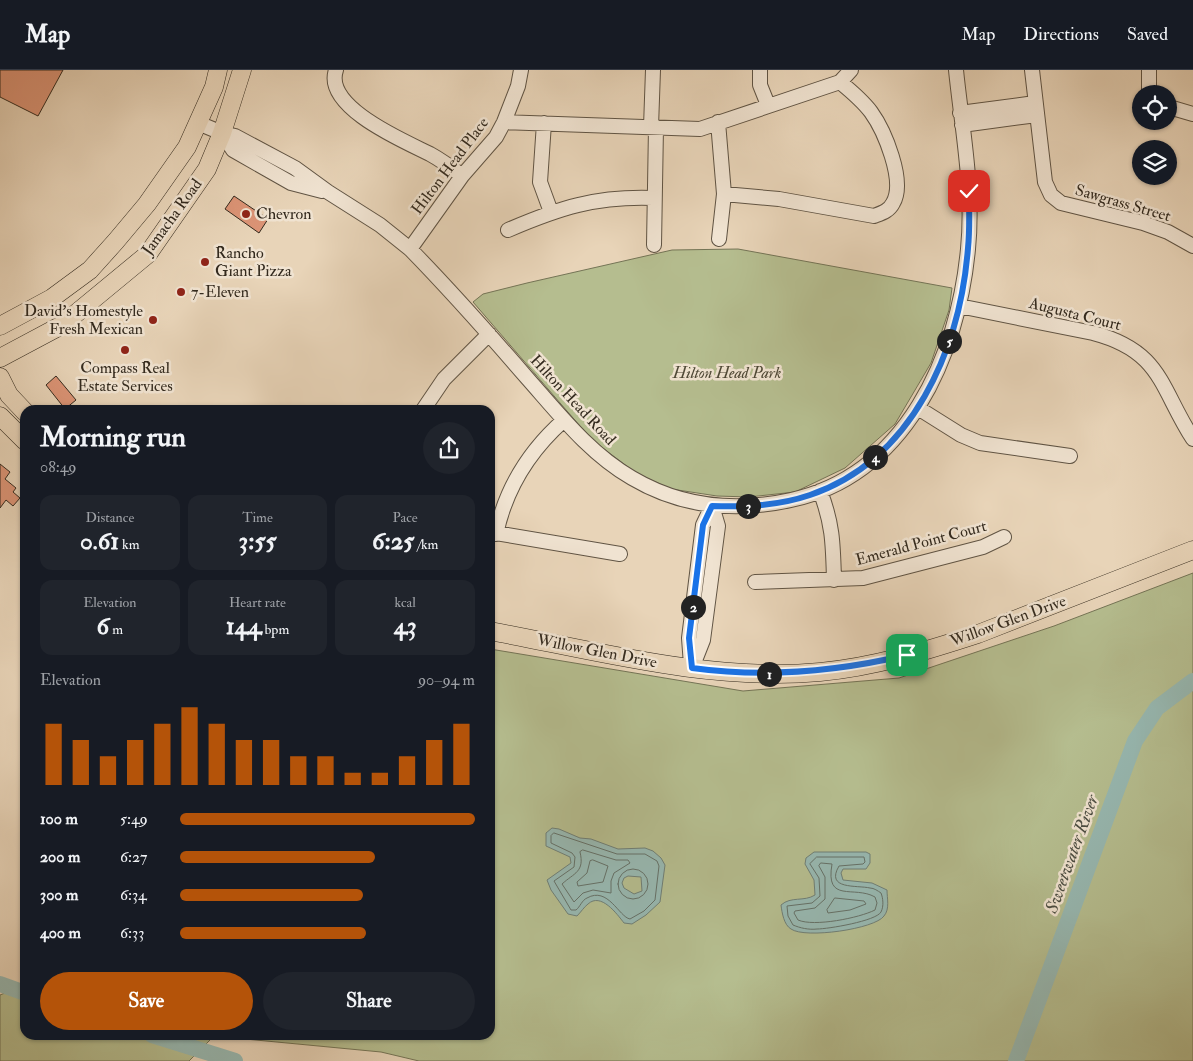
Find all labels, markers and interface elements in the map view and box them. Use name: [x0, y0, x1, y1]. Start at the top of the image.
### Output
text: Map: [25, 19, 70, 50]
text: Map: [962, 23, 995, 46]
text: Directions: [1023, 23, 1099, 46]
text: Saved: [1127, 23, 1168, 46]
map controls: [1132, 85, 1177, 185]
button: locate: [1132, 85, 1177, 130]
street label: Hilton Head Place: [407, 113, 493, 219]
button: layers: [1132, 140, 1177, 185]
pin: [948, 170, 990, 212]
street label: Jamacha Road: [137, 175, 207, 261]
icon: check: [955, 177, 983, 205]
street label: Sawgrass Street: [1073, 180, 1173, 226]
place label: Chevron: [256, 204, 312, 224]
marker: Chevron: [240, 208, 252, 220]
place label: Rancho Giant Pizza: [215, 243, 292, 281]
marker: Rancho Giant Pizza: [199, 256, 211, 268]
place label: 7-Eleven: [191, 282, 249, 302]
marker: 7-Eleven: [175, 286, 187, 298]
street label: Augusta Court: [1026, 293, 1123, 335]
place label: David's Homestyle Fresh Mexican: [24, 301, 143, 339]
marker: David's Homestyle Fresh Mexican: [147, 314, 159, 326]
pin: 5: [936, 328, 962, 354]
text: 5: [946, 333, 953, 350]
marker: Compass Real Estate Services: [119, 344, 131, 356]
street label: Hilton Head Road: [526, 351, 620, 450]
place label: Compass Real Estate Services: [77, 358, 173, 396]
park label: Hilton Head Park: [672, 363, 782, 383]
text: Morning run: [40, 420, 186, 455]
button: share: [423, 422, 475, 474]
pin: 4: [862, 444, 888, 470]
text: 4: [872, 449, 879, 466]
text: 08:49: [40, 457, 77, 477]
pin: 3: [736, 494, 760, 518]
text: 3: [746, 498, 751, 515]
text: Distance: [85, 509, 134, 526]
text: Time: [242, 509, 273, 526]
text: Pace: [393, 509, 418, 526]
street label: Emerald Point Court: [853, 516, 989, 570]
text: 0.61: [80, 526, 119, 557]
text: 3:55: [239, 526, 276, 557]
text: 6:25: [372, 526, 414, 557]
text: km: [119, 536, 140, 553]
text: /km: [414, 536, 438, 553]
street label: Willow Glen Drive: [946, 591, 1069, 652]
text: Elevation: [83, 594, 137, 611]
text: Heart rate: [229, 594, 286, 611]
text: kcal: [394, 594, 416, 611]
pin: 2: [680, 594, 706, 620]
text: 2: [690, 599, 697, 616]
text: 6: [97, 611, 109, 642]
text: 144: [226, 611, 262, 642]
text: 43: [394, 611, 417, 642]
text: m: [109, 621, 123, 638]
text: bpm: [262, 621, 289, 638]
street label: Willow Glen Drive: [534, 629, 659, 673]
pin: [886, 634, 928, 676]
icon: arrive: [893, 641, 921, 669]
pin: 1: [756, 662, 782, 686]
text: 1: [767, 666, 772, 683]
text: Elevation: [40, 670, 101, 690]
text: 90–94 m: [418, 670, 475, 690]
water label: Sweetwater River: [1040, 791, 1104, 917]
text: 100 m: [40, 809, 78, 829]
text: 5:49: [120, 809, 148, 829]
text: 200 m: [40, 847, 80, 867]
text: 6:27: [120, 847, 147, 867]
text: 300 m: [40, 885, 78, 905]
text: 6:34: [120, 885, 147, 905]
text: 400 m: [40, 923, 81, 943]
text: 6:33: [120, 923, 144, 943]
button: Save: [40, 972, 253, 1030]
button: Share: [263, 972, 475, 1030]

